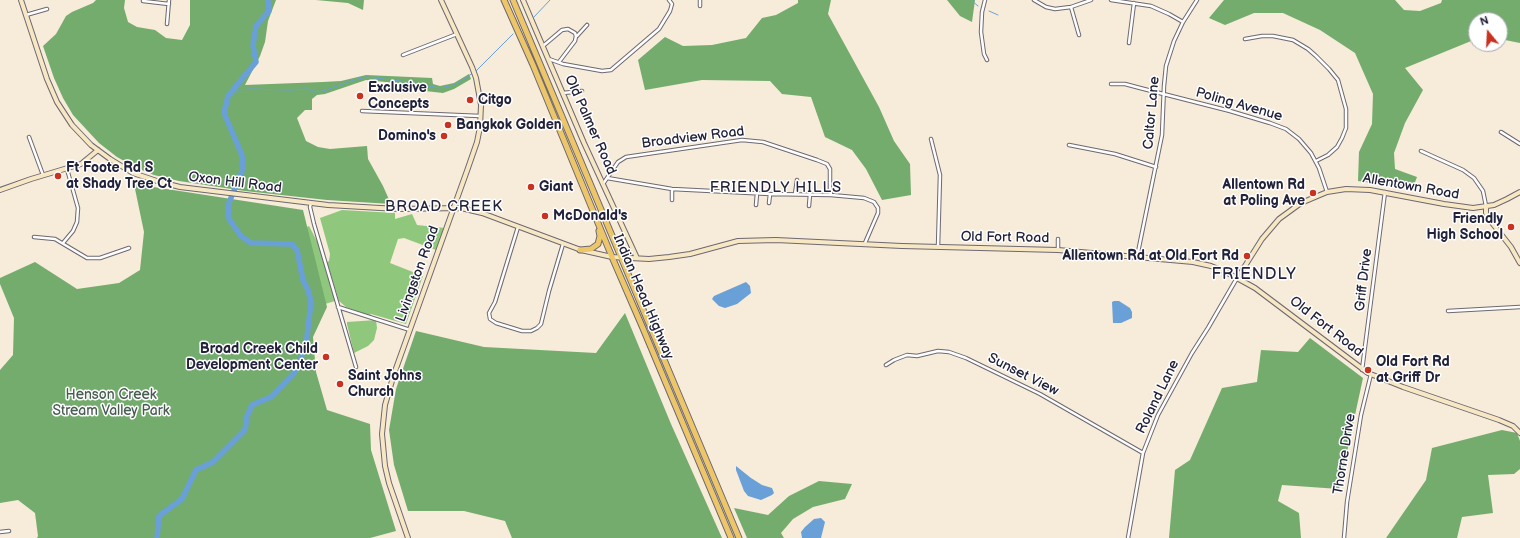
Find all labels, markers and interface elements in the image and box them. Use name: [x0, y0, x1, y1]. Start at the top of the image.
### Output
north arrow: [1468, 12, 1508, 52]
text: N: [1478, 14, 1490, 29]
street label: Old Palmer Road: [560, 73, 620, 177]
street label: Caltor Lane: [1140, 76, 1164, 150]
place label: Exclusive Concepts: [368, 80, 429, 112]
street label: Poling Avenue: [1194, 85, 1284, 125]
marker: Exclusive Concepts: [355, 91, 365, 101]
place label: Citgo: [478, 92, 512, 108]
marker: Citgo: [465, 95, 475, 105]
place label: Bangkok Golden: [456, 117, 562, 133]
marker: Bangkok Golden: [443, 120, 453, 130]
street label: Broadview Road: [641, 123, 745, 153]
place label: Domino's: [378, 128, 436, 144]
marker: Domino's: [439, 131, 449, 141]
place label: Ft Foote Rd S at Shady Tree Ct: [66, 160, 172, 192]
street label: Oxon Hill Road: [187, 169, 283, 197]
street label: Allentown Road: [1361, 170, 1461, 204]
marker: Ft Foote Rd S at Shady Tree Ct: [53, 171, 63, 181]
place label: Allentown Rd at Poling Ave: [1223, 177, 1305, 210]
place label: Giant: [539, 179, 573, 195]
district label: FRIENDLY HILLS: [710, 179, 842, 197]
marker: Giant: [526, 182, 536, 192]
marker: Allentown Rd at Poling Ave: [1308, 188, 1318, 198]
district label: BROAD CREEK: [385, 198, 503, 216]
place label: McDonald's: [553, 208, 627, 224]
marker: McDonald's: [540, 211, 550, 221]
place label: Friendly High School: [1427, 211, 1503, 244]
marker: Friendly High School: [1506, 222, 1516, 232]
street label: Livingston Road: [393, 224, 443, 324]
street label: Old Fort Road: [961, 229, 1049, 247]
street label: Indian Head Highway: [609, 232, 677, 362]
place label: Allentown Rd at Old Fort Rd: [1063, 248, 1239, 264]
street label: Griff Drive: [1352, 248, 1376, 312]
marker: Allentown Rd at Old Fort Rd: [1242, 251, 1252, 261]
district label: FRIENDLY: [1211, 265, 1297, 285]
street label: Old Fort Road: [1286, 293, 1366, 361]
place label: Broad Creek Child Development Center: [186, 341, 318, 374]
street label: Sunset View: [985, 350, 1061, 400]
marker: Broad Creek Child Development Center: [321, 352, 331, 362]
place label: Old Fort Rd at Griff Dr: [1376, 354, 1450, 386]
street label: Roland Lane: [1133, 357, 1183, 437]
marker: Old Fort Rd at Griff Dr: [1363, 365, 1373, 375]
place label: Saint Johns Church: [348, 368, 422, 400]
marker: Saint Johns Church: [335, 379, 345, 389]
park label: Henson Creek Stream Valley Park: [52, 387, 170, 420]
street label: Thorne Drive: [1330, 412, 1360, 496]

